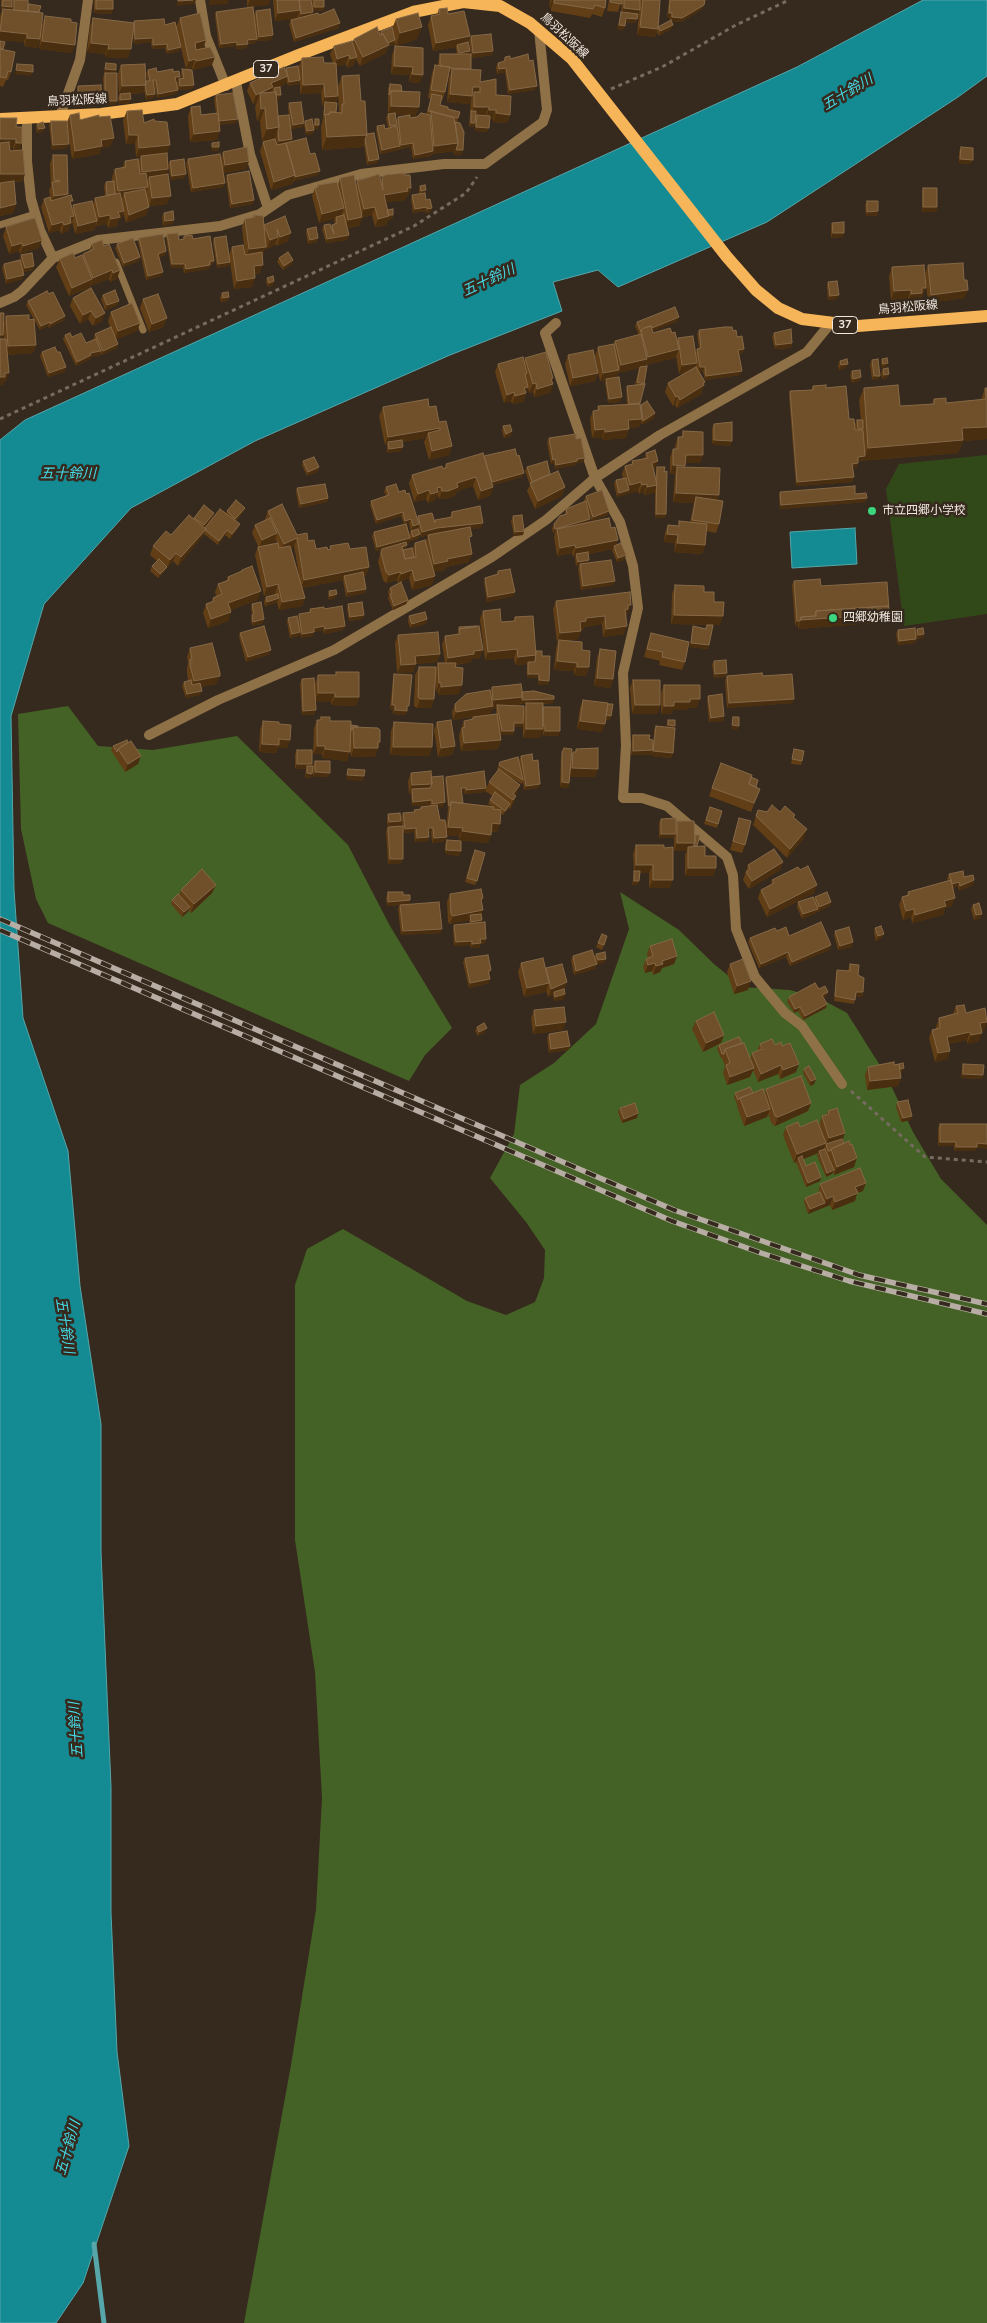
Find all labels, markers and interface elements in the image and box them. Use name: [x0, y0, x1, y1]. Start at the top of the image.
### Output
street label: 鳥羽松阪線: [537, 10, 591, 62]
road number: 37: [254, 61, 278, 78]
water label: 五十鈴川: [820, 71, 876, 115]
street label: 鳥羽松阪線: [47, 92, 107, 110]
water label: 五十鈴川: [460, 262, 518, 300]
street label: 鳥羽松阪線: [877, 298, 939, 318]
road number: 37: [832, 316, 858, 334]
water label: 五十鈴川: [40, 467, 96, 483]
place label: 市立四郷小学校: [882, 504, 966, 518]
marker: 市立四郷小学校: [866, 505, 878, 517]
place label: 四郷幼稚園: [843, 611, 903, 625]
marker: 四郷幼稚園: [827, 612, 839, 624]
water label: 五十鈴川: [51, 1297, 77, 1355]
water label: 五十鈴川: [67, 1701, 87, 1759]
water label: 五十鈴川: [53, 2119, 85, 2177]

